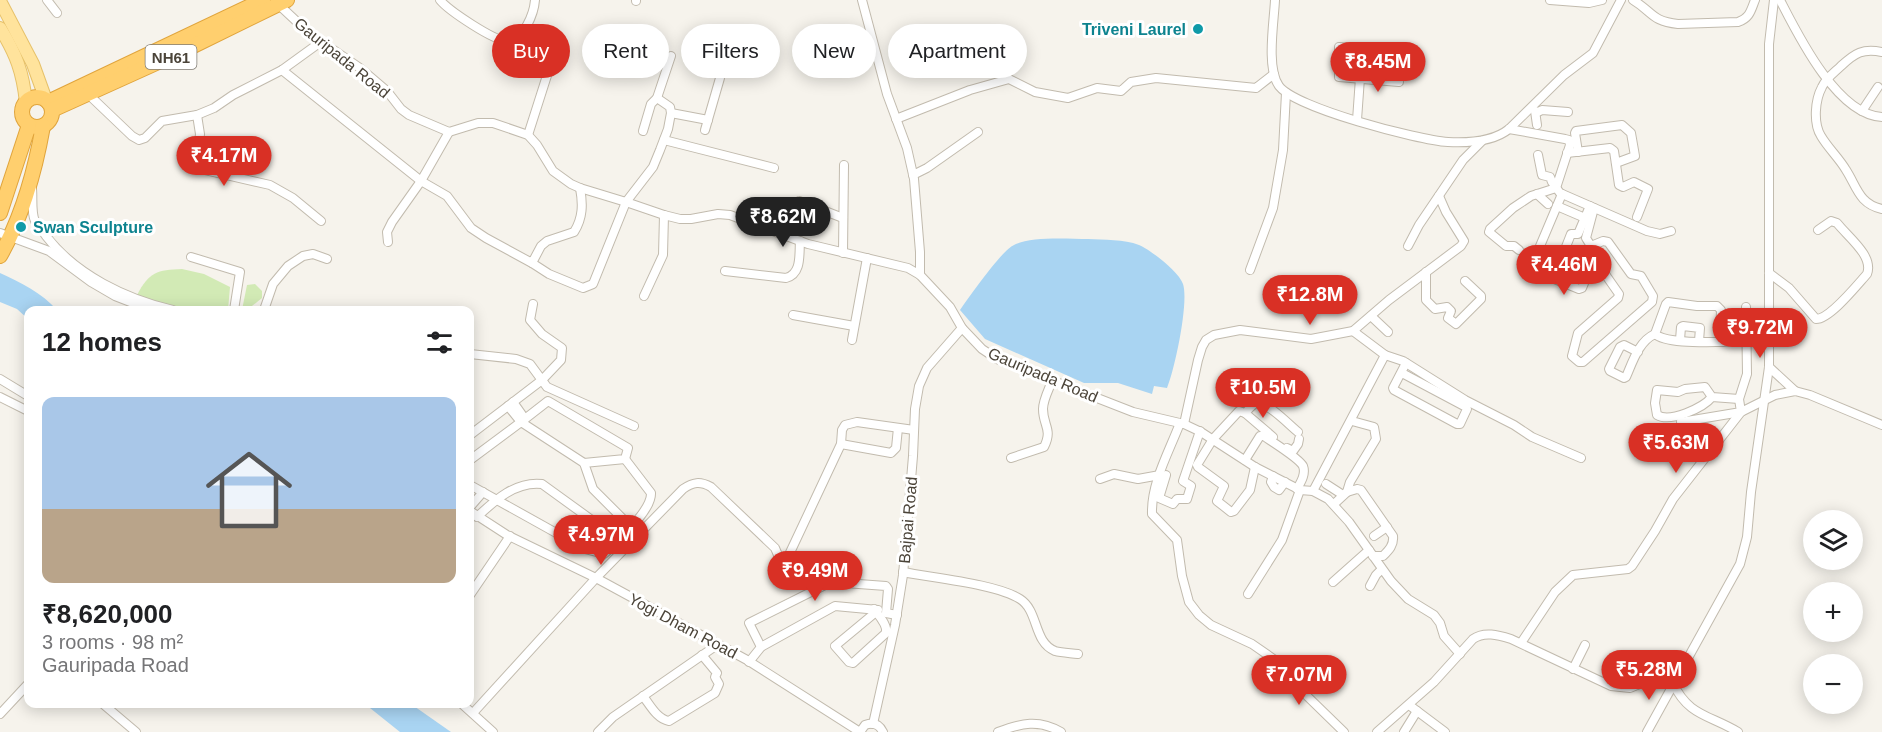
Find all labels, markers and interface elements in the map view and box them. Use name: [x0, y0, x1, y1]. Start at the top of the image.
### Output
street label: Gauripada Road: [291, 14, 393, 102]
place label: Triveni Laurel: [1082, 21, 1186, 38]
marker: Triveni Laurel: [1191, 22, 1205, 36]
chip: Buy: [492, 24, 570, 78]
chip: Rent: [582, 24, 669, 78]
chip: Filters: [681, 24, 780, 78]
chip: New: [792, 24, 876, 78]
chip: Apartment: [888, 24, 1027, 78]
pin: ₹8.45M: [1329, 42, 1427, 93]
road number: NH61: [146, 45, 196, 69]
text: ₹8.45M: [1344, 50, 1412, 72]
pin: ₹4.17M: [175, 136, 273, 187]
text: ₹4.17M: [190, 144, 258, 166]
pin: ₹8.62M: [734, 197, 832, 248]
text: ₹8.62M: [749, 205, 817, 227]
place label: Swan Sculpture: [33, 219, 153, 236]
marker: Swan Sculpture: [14, 220, 28, 234]
pin: ₹4.46M: [1515, 245, 1613, 296]
text: ₹4.46M: [1530, 253, 1598, 275]
pin: ₹12.8M: [1261, 275, 1359, 326]
text: ₹12.8M: [1276, 283, 1344, 305]
pin: ₹9.72M: [1711, 308, 1809, 359]
text: ₹9.72M: [1726, 316, 1794, 338]
icon: filters: [423, 326, 456, 359]
text: 12 homes: [42, 327, 162, 357]
street label: Gauripada Road: [986, 344, 1100, 406]
pin: ₹10.5M: [1214, 368, 1312, 419]
text: ₹10.5M: [1229, 376, 1297, 398]
pin: ₹5.63M: [1627, 423, 1725, 474]
text: ₹5.63M: [1642, 431, 1710, 453]
icon: home: [195, 436, 303, 544]
street label: Bajpai Road: [896, 476, 920, 564]
map controls: [1803, 510, 1863, 714]
button: layers: [1803, 510, 1863, 570]
pin: ₹4.97M: [552, 515, 650, 566]
text: ₹4.97M: [567, 523, 635, 545]
pin: ₹9.49M: [766, 551, 864, 602]
text: ₹9.49M: [781, 559, 849, 581]
button: +: [1803, 582, 1863, 642]
street label: Yogi Dham Road: [626, 590, 740, 662]
text: ₹8,620,000: [42, 599, 173, 629]
text: 3 rooms · 98 m²: [42, 631, 183, 653]
pin: ₹5.28M: [1600, 650, 1698, 701]
text: Gauripada Road: [42, 654, 189, 676]
button: −: [1803, 654, 1863, 714]
pin: ₹7.07M: [1250, 655, 1348, 706]
text: ₹5.28M: [1615, 658, 1683, 680]
text: ₹7.07M: [1265, 663, 1333, 685]

